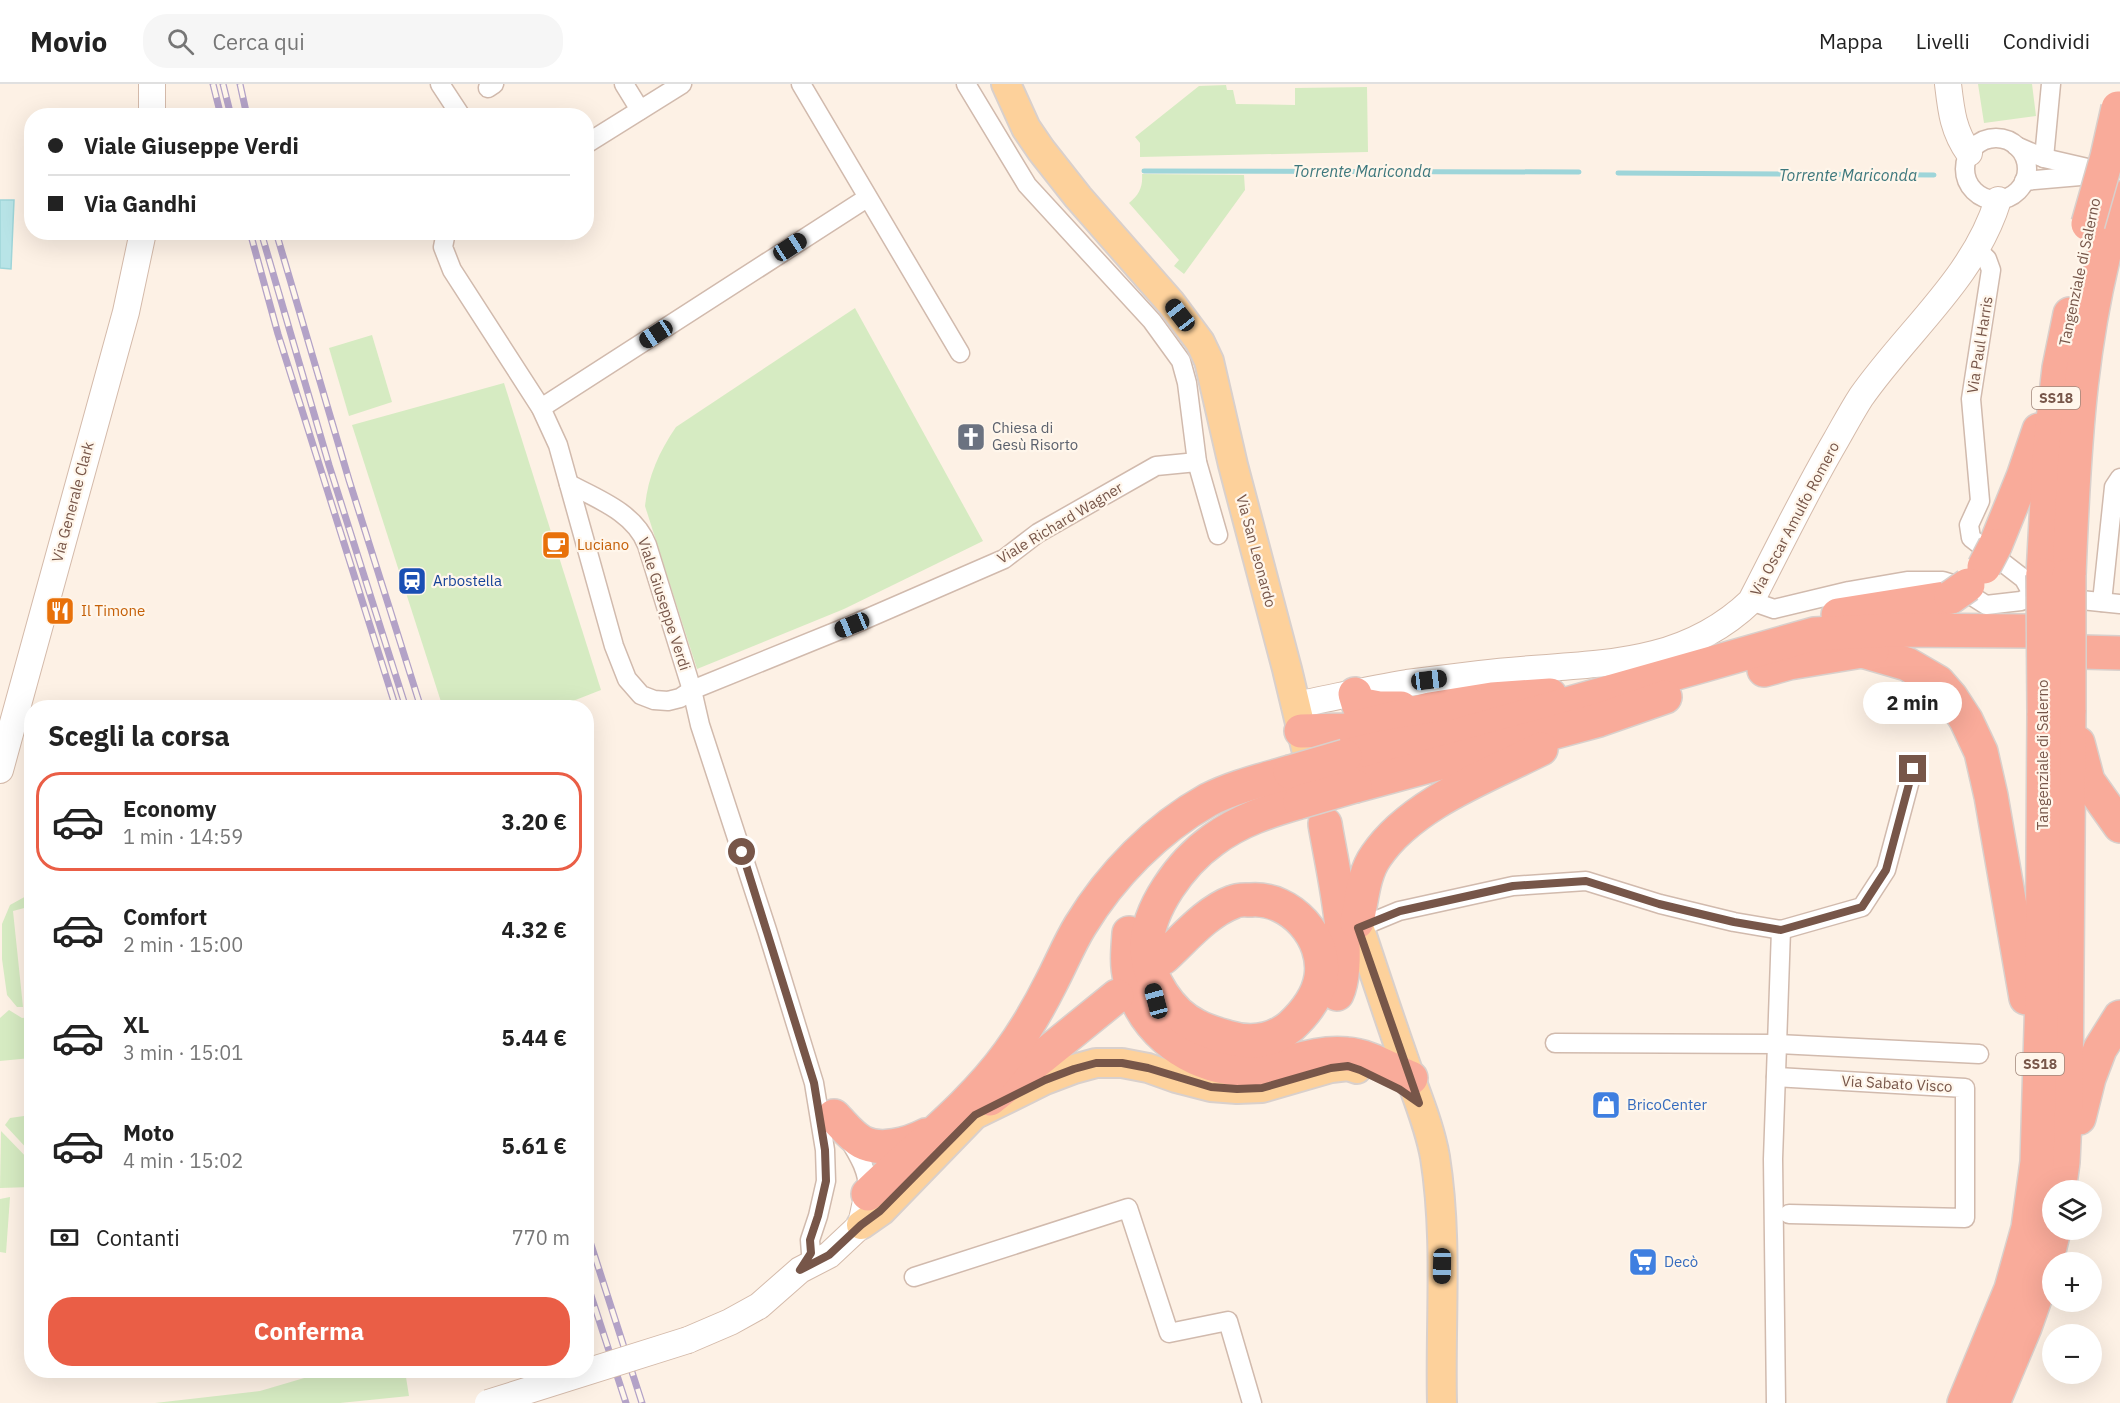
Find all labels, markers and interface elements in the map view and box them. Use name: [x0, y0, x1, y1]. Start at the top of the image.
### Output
search box: [143, 14, 563, 68]
text: Movio: [30, 23, 107, 60]
icon: search: [164, 25, 197, 58]
text: Cerca qui: [212, 27, 305, 56]
text: Mappa: [1819, 27, 1883, 55]
text: Livelli: [1916, 27, 1970, 55]
text: Condividi: [2003, 27, 2090, 55]
text: Viale Giuseppe Verdi: [84, 131, 299, 160]
water label: Torrente Mariconda: [1293, 161, 1431, 181]
water label: Torrente Mariconda: [1779, 165, 1917, 185]
text: Via Gandhi: [84, 189, 197, 218]
street label: Tangenziale di Salerno: [2055, 196, 2104, 348]
car: [770, 230, 810, 264]
car: [1162, 295, 1198, 335]
street label: Via Paul Harris: [1962, 295, 1997, 395]
car: [636, 317, 676, 351]
road number: SS18: [2032, 387, 2080, 409]
place label: Chiesa di Gesù Risorto: [992, 418, 1078, 454]
church icon: Chiesa di Gesù Risorto: [955, 421, 987, 453]
street label: Via Oscar Amulfo Romero: [1746, 438, 1843, 599]
street label: Via Generale Clark: [47, 439, 98, 564]
street label: Viale Richard Wagner: [993, 477, 1126, 568]
street label: Via San Leonardo: [1232, 492, 1281, 609]
cafe icon: Luciano: [540, 529, 572, 561]
place label: Luciano: [577, 535, 629, 554]
street label: Viale Giuseppe Verdi: [634, 535, 695, 673]
station icon: Arbostella: [396, 565, 428, 597]
place label: Arbostella: [433, 571, 502, 590]
restaurant icon: Il Timone: [44, 595, 76, 627]
place label: Il Timone: [81, 601, 145, 620]
car: [832, 610, 872, 640]
car: [1410, 669, 1448, 691]
street label: Tangenziale di Salerno: [2033, 680, 2052, 830]
callout: 2 min: [1864, 682, 1962, 724]
text: 2 min: [1886, 689, 1939, 716]
text: Scegli la corsa: [48, 718, 230, 753]
route end: [1899, 755, 1926, 782]
text: Economy: [123, 794, 217, 823]
icon: car: [51, 795, 105, 849]
text: 3.20 €: [502, 807, 567, 836]
text: 1 min · 14:59: [123, 823, 243, 850]
route start: [728, 838, 755, 865]
text: Comfort: [123, 902, 207, 931]
icon: car: [51, 903, 105, 957]
text: 4.32 €: [502, 915, 567, 944]
text: 2 min · 15:00: [123, 931, 243, 958]
car: [1143, 981, 1169, 1021]
text: XL: [123, 1010, 149, 1039]
icon: car: [51, 1011, 105, 1065]
text: 5.44 €: [502, 1023, 567, 1052]
text: 3 min · 15:01: [123, 1039, 243, 1066]
road number: SS18: [2016, 1053, 2064, 1075]
street label: Via Sabato Visco: [1841, 1071, 1953, 1096]
shop icon: BricoCenter: [1590, 1089, 1622, 1121]
place label: BricoCenter: [1627, 1095, 1707, 1114]
text: Moto: [123, 1118, 174, 1147]
icon: car: [51, 1119, 105, 1173]
text: 5.61 €: [502, 1131, 567, 1160]
text: 4 min · 15:02: [123, 1147, 243, 1174]
map controls: [2042, 1180, 2102, 1384]
button: layers: [2042, 1180, 2102, 1240]
icon: cash: [48, 1221, 81, 1254]
text: Contanti: [96, 1223, 180, 1252]
text: 770 m: [512, 1224, 570, 1251]
supermarket icon: Decò: [1627, 1246, 1659, 1278]
car: [1433, 1248, 1451, 1284]
place label: Decò: [1664, 1252, 1698, 1271]
button: +: [2042, 1252, 2102, 1312]
button: Conferma: [48, 1297, 570, 1366]
button: −: [2042, 1324, 2102, 1384]

